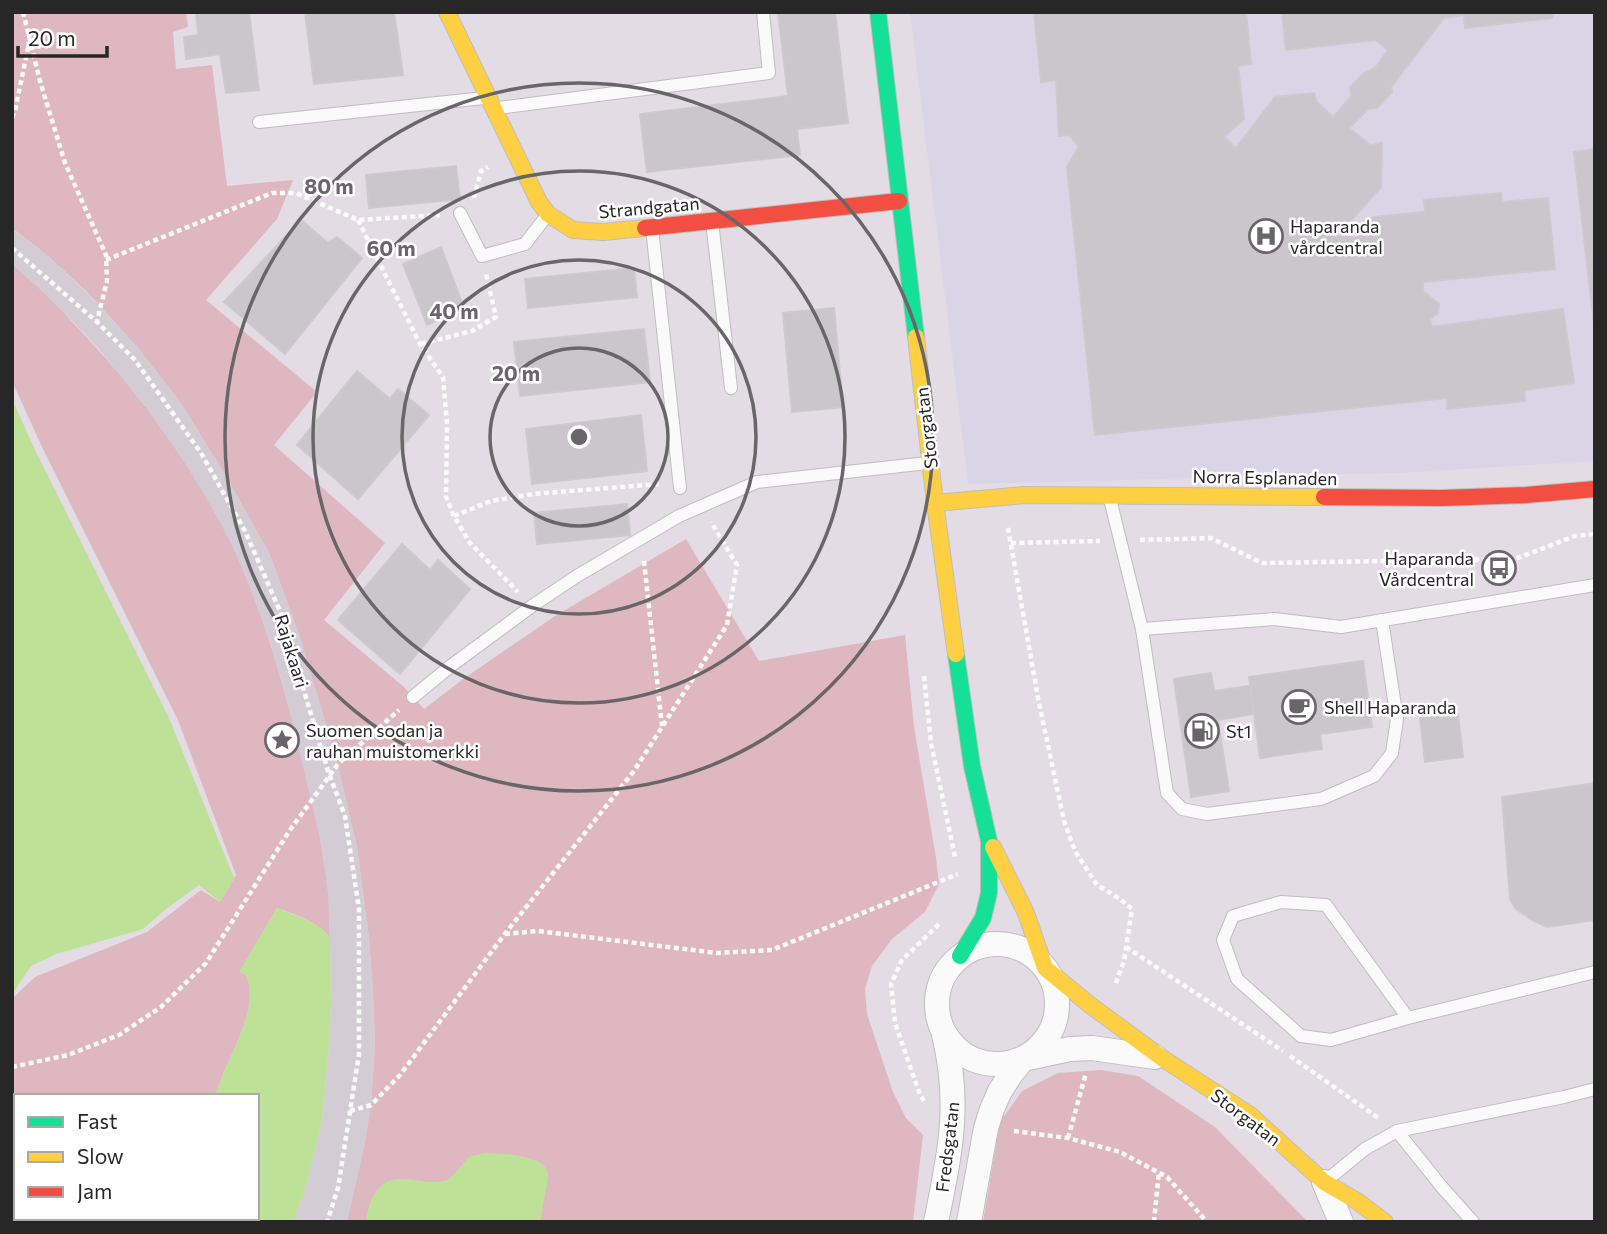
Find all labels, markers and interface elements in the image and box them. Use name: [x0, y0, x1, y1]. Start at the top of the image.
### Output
scale bar: [18, 14, 107, 58]
text: 20 m: [28, 25, 76, 50]
text: 80 m: [304, 173, 354, 198]
street label: Strandgatan: [598, 192, 700, 222]
place label: Haparanda vårdcentral: [1290, 215, 1383, 258]
hospital icon: Haparanda vårdcentral: [1247, 217, 1285, 255]
text: 60 m: [366, 235, 416, 260]
text: 40 m: [429, 298, 479, 323]
text: 20 m: [492, 360, 540, 385]
street label: Storgatan: [910, 386, 942, 470]
centre of rings: [567, 425, 591, 449]
street label: Norra Esplanaden: [1192, 465, 1338, 489]
place label: Haparanda Vårdcentral: [1379, 547, 1474, 590]
bus stop icon: Haparanda Vårdcentral: [1480, 549, 1518, 587]
street label: Rajakaari: [270, 612, 314, 690]
cafe icon: Shell Haparanda: [1280, 688, 1318, 726]
place label: Shell Haparanda: [1324, 696, 1456, 718]
fuel station icon: St1: [1183, 712, 1221, 750]
place label: Suomen sodan ja rauhan muistomerkki: [306, 719, 479, 762]
place label: St1: [1226, 720, 1251, 742]
place icon: Suomen sodan ja rauhan muistomerkki: [263, 721, 301, 759]
street label: Storgatan: [1207, 1084, 1285, 1150]
legend: [14, 1094, 259, 1220]
street label: Fredsgatan: [931, 1100, 963, 1194]
text: Fast: [77, 1108, 118, 1133]
text: Slow: [77, 1143, 124, 1168]
text: Jam: [77, 1178, 112, 1203]

